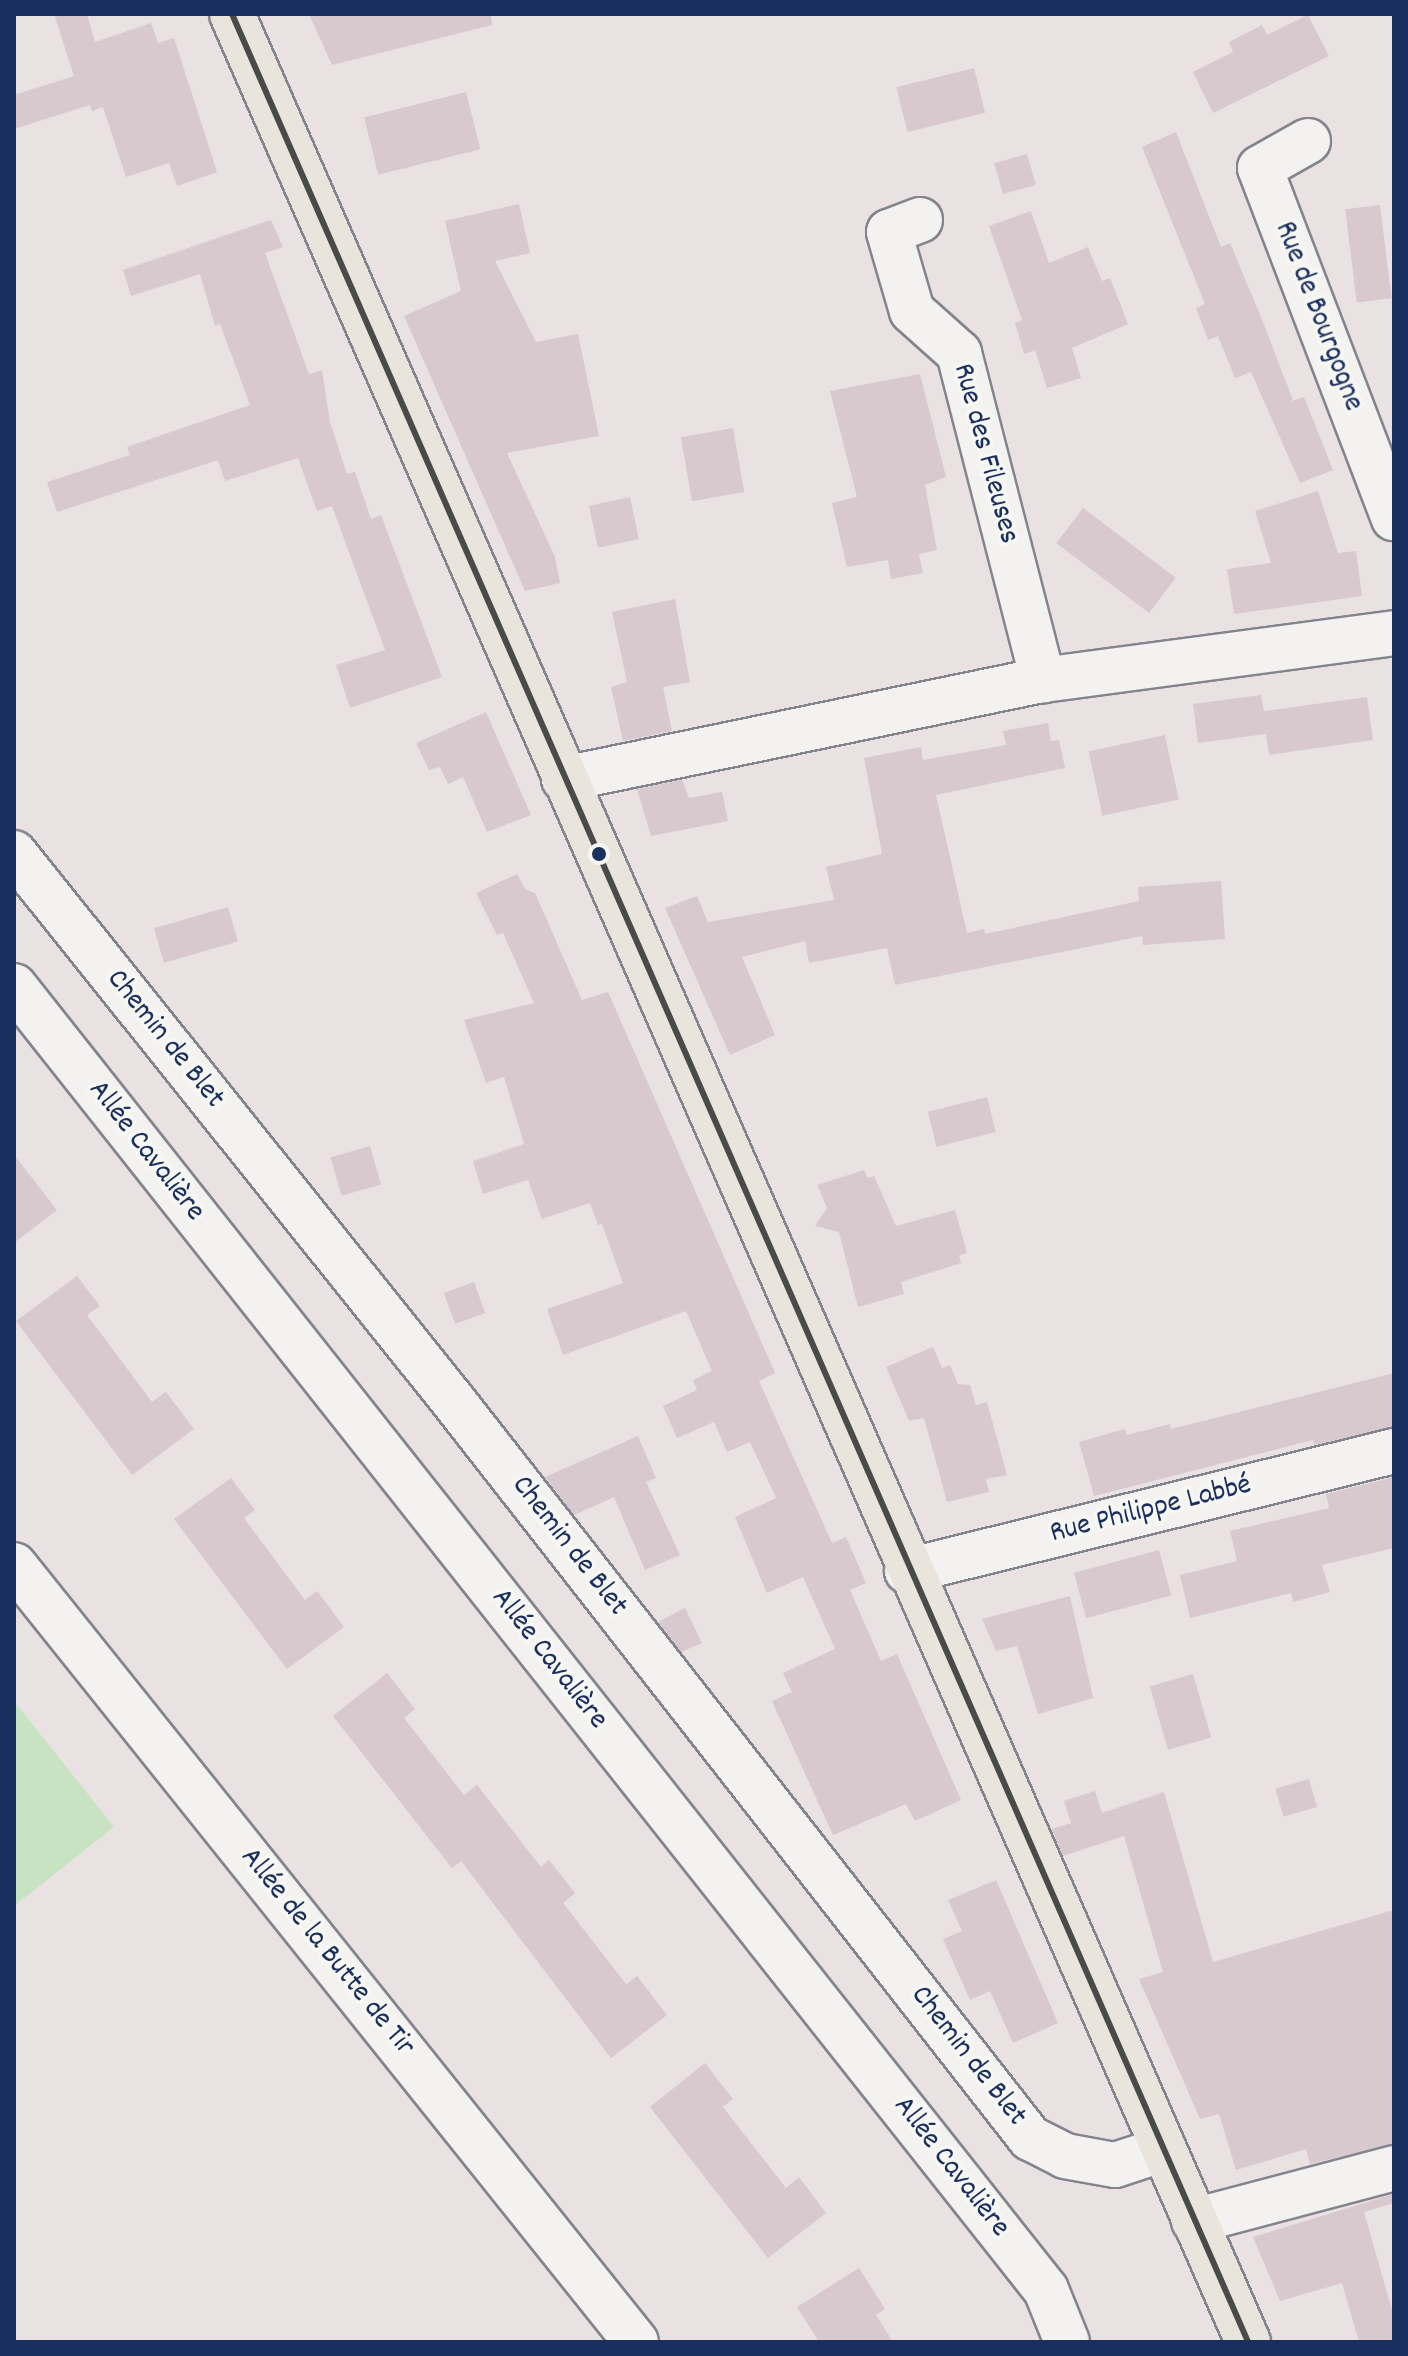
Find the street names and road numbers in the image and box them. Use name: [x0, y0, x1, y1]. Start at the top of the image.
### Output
street label: Rue de Bourgogne: [1264, 217, 1370, 417]
street label: Rue des Fileuses: [943, 360, 1025, 548]
street label: Chemin de Blet: [97, 963, 231, 1117]
street label: Allée Cavalière: [79, 1074, 211, 1230]
street label: Rue Philippe Labbé: [1047, 1469, 1255, 1553]
street label: Chemin de Blet: [502, 1470, 634, 1624]
street label: Allée Cavalière: [482, 1582, 614, 1738]
street label: Allée de la Butte de Tir: [231, 1841, 421, 2065]
street label: Chemin de Blet: [901, 1980, 1033, 2134]
street label: Allée Cavalière: [884, 2090, 1016, 2246]

